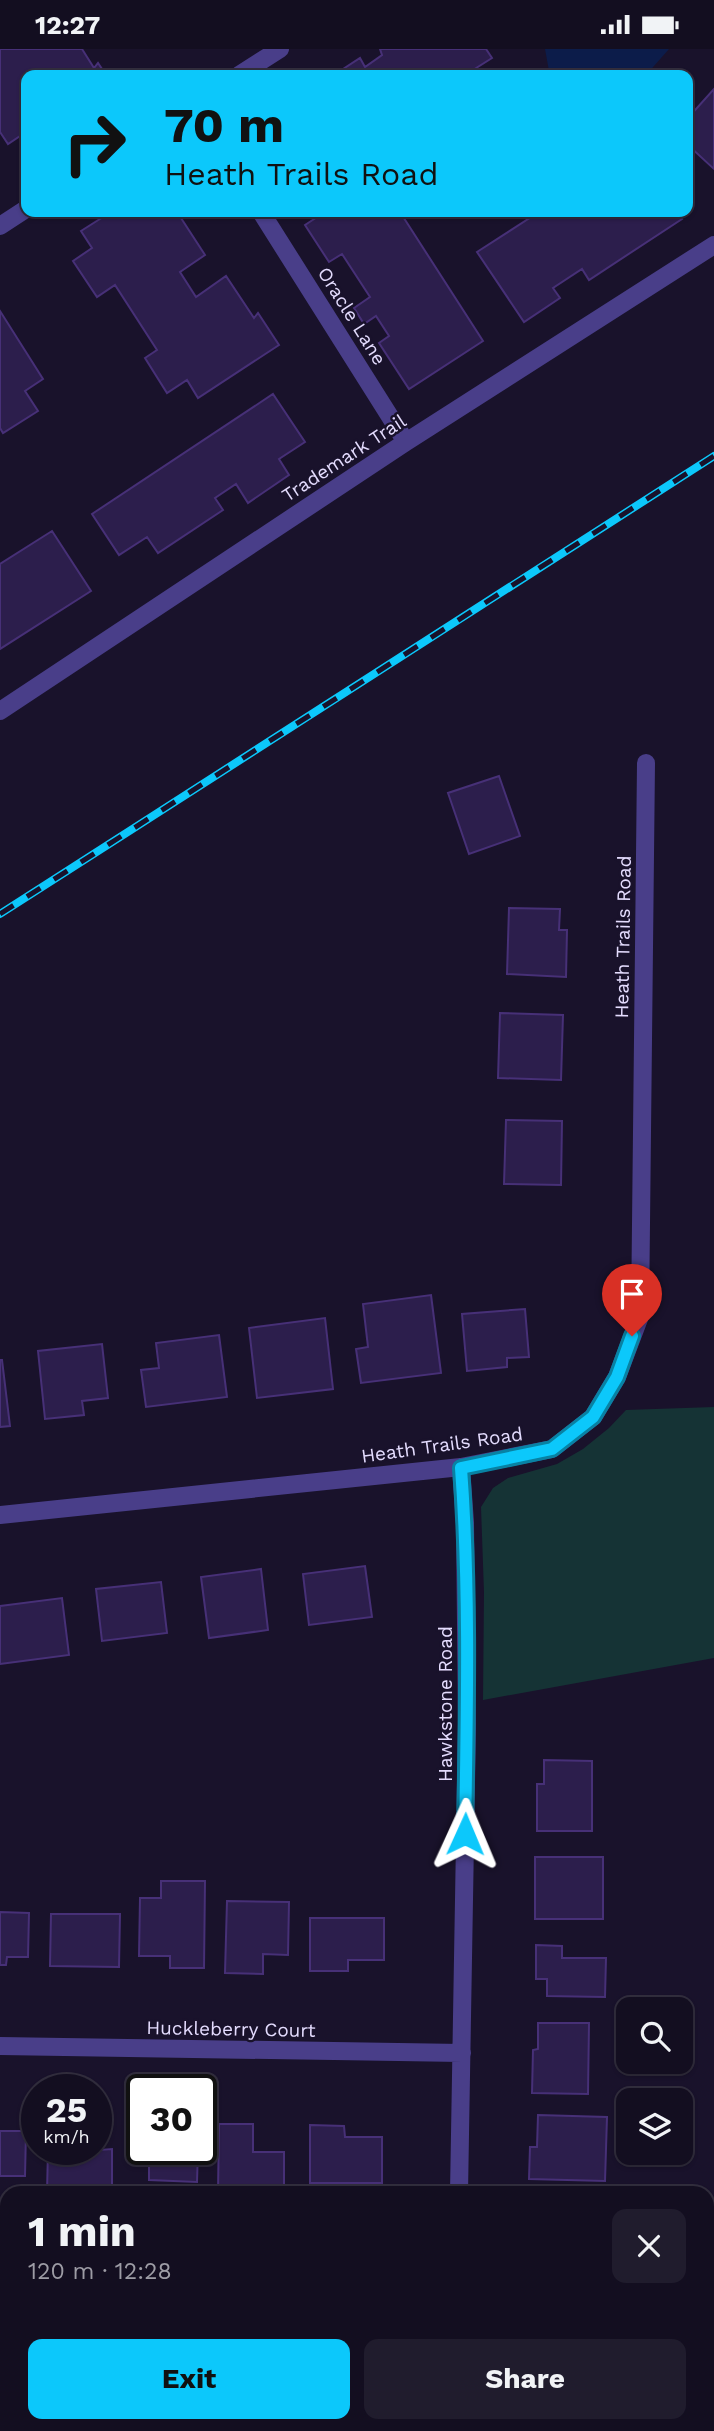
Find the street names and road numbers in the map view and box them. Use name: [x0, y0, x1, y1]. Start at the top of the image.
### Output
street label: Oracle Lane: [313, 263, 391, 369]
street label: Trademark Trail: [278, 409, 411, 507]
street label: Heath Trails Road: [610, 855, 636, 1019]
street label: Heath Trails Road: [360, 1422, 524, 1468]
street label: Hawkstone Road: [434, 1626, 457, 1782]
street label: Huckleberry Court: [146, 2016, 316, 2042]

